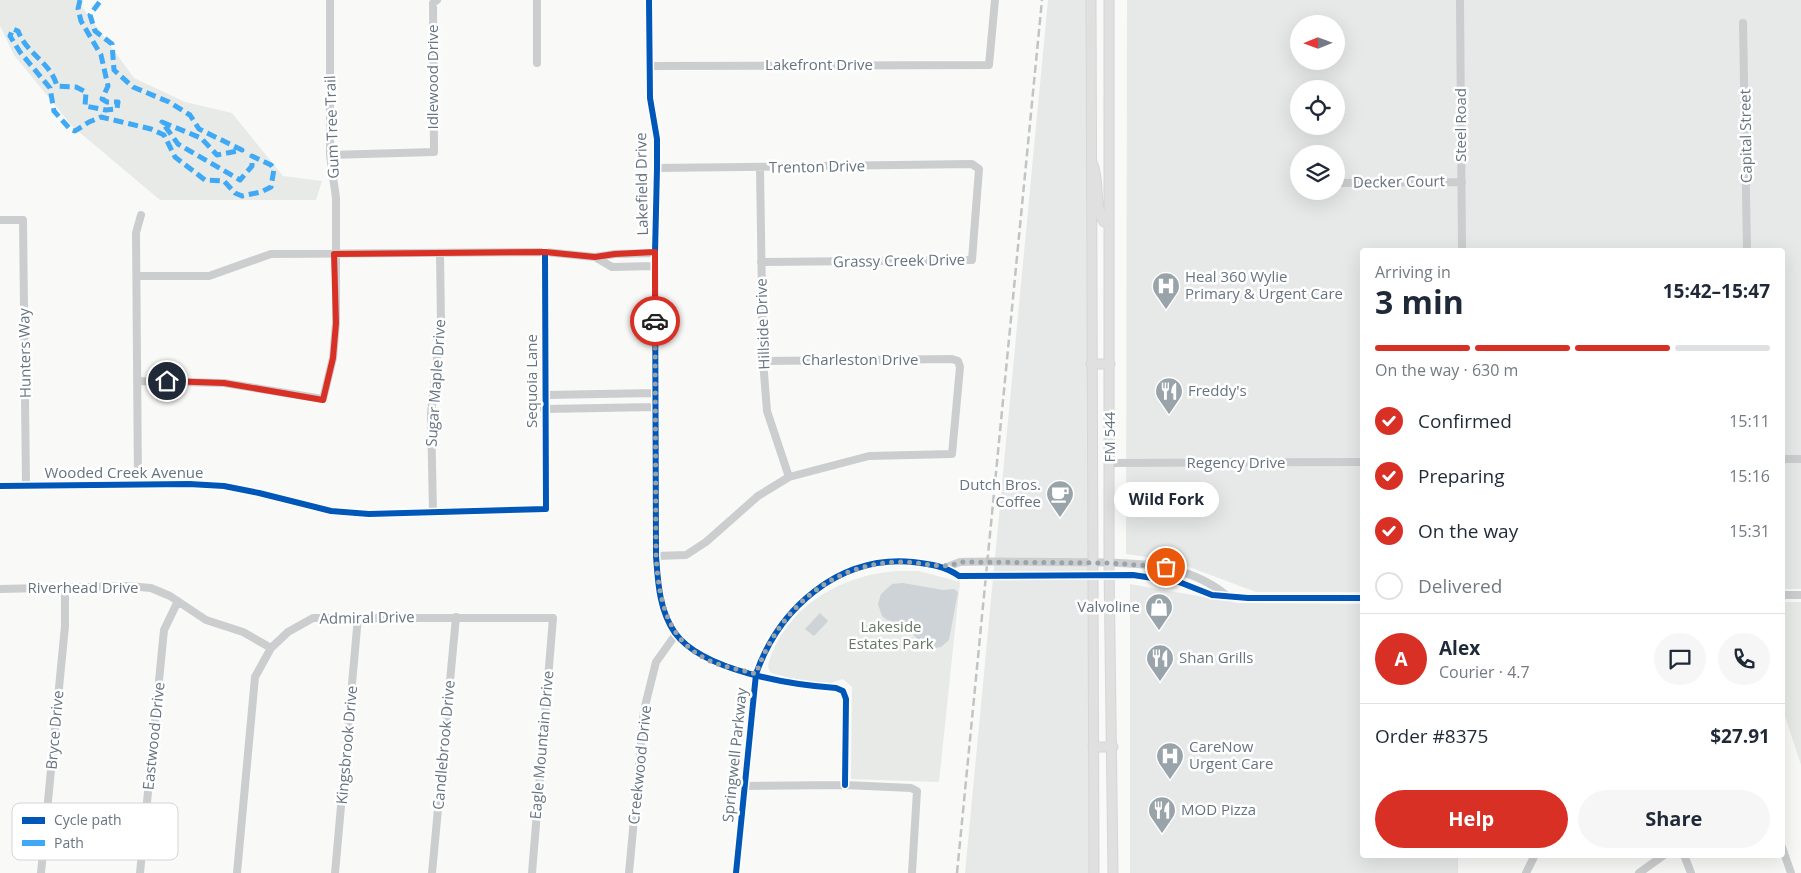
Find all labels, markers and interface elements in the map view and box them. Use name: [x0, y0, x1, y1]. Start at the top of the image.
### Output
north arrow: [1290, 15, 1345, 70]
map controls: [1290, 15, 1345, 200]
street label: Idlewood Drive: [422, 24, 442, 130]
street label: Lakefront Drive: [765, 54, 873, 74]
street label: Gum Tree Trail: [319, 75, 343, 179]
button: locate: [1290, 80, 1345, 135]
street label: Steel Road: [1450, 88, 1470, 162]
street label: Capital Street: [1734, 89, 1756, 183]
street label: Lakefield Drive: [630, 132, 652, 236]
button: layers: [1290, 145, 1345, 200]
street label: Trenton Drive: [769, 155, 865, 177]
street label: Decker Court: [1353, 170, 1445, 192]
street label: Grassy Creek Drive: [833, 249, 965, 271]
text: Arriving in: [1375, 261, 1451, 283]
place label: Heal 360 Wylie Primary & Urgent Care: [1185, 266, 1343, 303]
hospital icon: Heal 360 Wylie Primary & Urgent Care: [1151, 271, 1181, 310]
street label: Hillside Drive: [750, 278, 774, 370]
text: 15:42–15:47: [1663, 278, 1770, 304]
text: 3 min: [1375, 280, 1464, 323]
courier: [630, 296, 680, 346]
street label: Hunters Way: [13, 307, 35, 398]
icon: car: [641, 307, 669, 335]
street label: Sugar Maple Drive: [421, 319, 449, 447]
street label: Sequoia Lane: [521, 334, 541, 428]
street label: Charleston Drive: [802, 349, 918, 369]
text: On the way · 630 m: [1375, 359, 1518, 381]
pin: [146, 360, 188, 402]
icon: home: [153, 367, 181, 395]
restaurant icon: Freddy's: [1154, 376, 1184, 415]
place label: Freddy's: [1188, 380, 1247, 400]
icon: check: [1375, 407, 1403, 435]
text: Confirmed: [1418, 408, 1512, 434]
text: 15:11: [1729, 410, 1770, 432]
street label: FM 544: [1099, 411, 1119, 462]
street label: Regency Drive: [1187, 452, 1285, 472]
street label: Wooded Creek Avenue: [45, 462, 204, 482]
icon: check: [1375, 462, 1403, 490]
text: Preparing: [1418, 463, 1505, 489]
text: 15:16: [1729, 465, 1770, 487]
place label: Dutch Bros. Coffee: [959, 474, 1041, 511]
cafe icon: Dutch Bros. Coffee: [1045, 479, 1075, 518]
callout: Wild Fork: [1114, 482, 1218, 517]
text: Wild Fork: [1129, 488, 1204, 510]
icon: check: [1375, 517, 1403, 545]
text: On the way: [1418, 518, 1518, 544]
text: 15:31: [1729, 520, 1770, 542]
pin: [1145, 546, 1187, 588]
icon: bag: [1152, 553, 1180, 581]
text: Delivered: [1418, 573, 1502, 599]
street label: Riverhead Drive: [28, 577, 138, 597]
shop icon: Valvoline: [1144, 592, 1174, 631]
place label: Valvoline: [1077, 596, 1140, 616]
street label: Admiral Drive: [319, 606, 415, 628]
park label: Lakeside Estates Park: [848, 616, 934, 653]
button: chat: [1654, 633, 1706, 685]
button: phone: [1718, 633, 1770, 685]
text: Alex: [1439, 635, 1480, 661]
restaurant icon: Shan Grills: [1145, 643, 1175, 682]
text: A: [1394, 646, 1408, 672]
place label: Shan Grills: [1179, 647, 1253, 667]
text: Courier · 4.7: [1439, 661, 1530, 683]
street label: Eagle Mountain Drive: [525, 670, 557, 820]
street label: Candlebrook Drive: [427, 679, 459, 811]
street label: Eastwood Drive: [137, 681, 169, 791]
street label: Kingsbrook Drive: [331, 685, 361, 805]
street label: Springwell Parkway: [717, 686, 751, 823]
street label: Bryce Drive: [41, 689, 67, 770]
street label: Creekwood Drive: [623, 704, 655, 825]
text: Order #8375: [1375, 723, 1488, 749]
text: $27.91: [1710, 723, 1770, 749]
place label: CareNow Urgent Care: [1189, 736, 1273, 773]
hospital icon: CareNow Urgent Care: [1155, 741, 1185, 780]
button: Help: [1375, 790, 1568, 848]
button: Share: [1578, 790, 1770, 848]
restaurant icon: MOD Pizza: [1147, 795, 1177, 834]
place label: MOD Pizza: [1181, 799, 1256, 819]
legend: [12, 803, 178, 860]
text: Cycle path: [54, 810, 122, 829]
text: Path: [54, 833, 84, 852]

